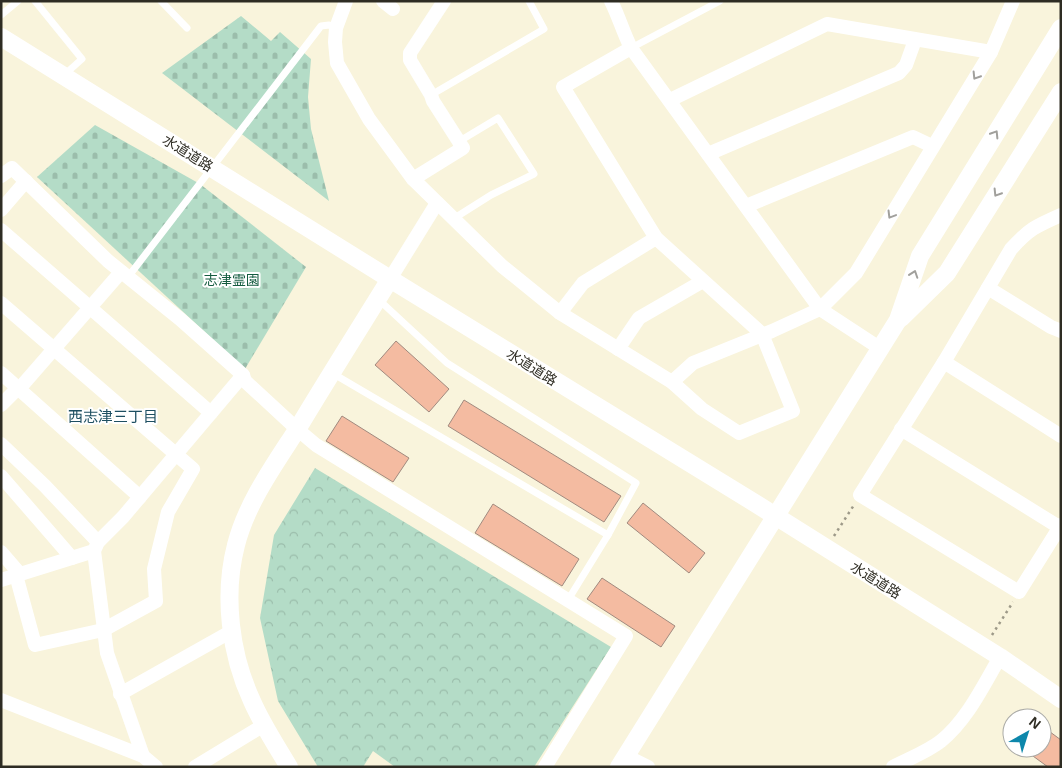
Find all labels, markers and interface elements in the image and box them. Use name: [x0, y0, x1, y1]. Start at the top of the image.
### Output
one-way arrow: [973, 71, 982, 80]
one-way arrow: [989, 130, 999, 139]
street label: 水道道路: [160, 131, 216, 175]
one-way arrow: [994, 187, 1004, 196]
one-way arrow: [888, 209, 898, 218]
one-way arrow: [908, 270, 918, 279]
park label: 志津霊園: [204, 272, 260, 288]
street label: 水道道路: [504, 345, 560, 389]
district label: 西志津三丁目: [68, 408, 158, 425]
street label: 水道道路: [848, 558, 904, 602]
north arrow: [1002, 708, 1052, 758]
text: N: [1026, 713, 1044, 732]

